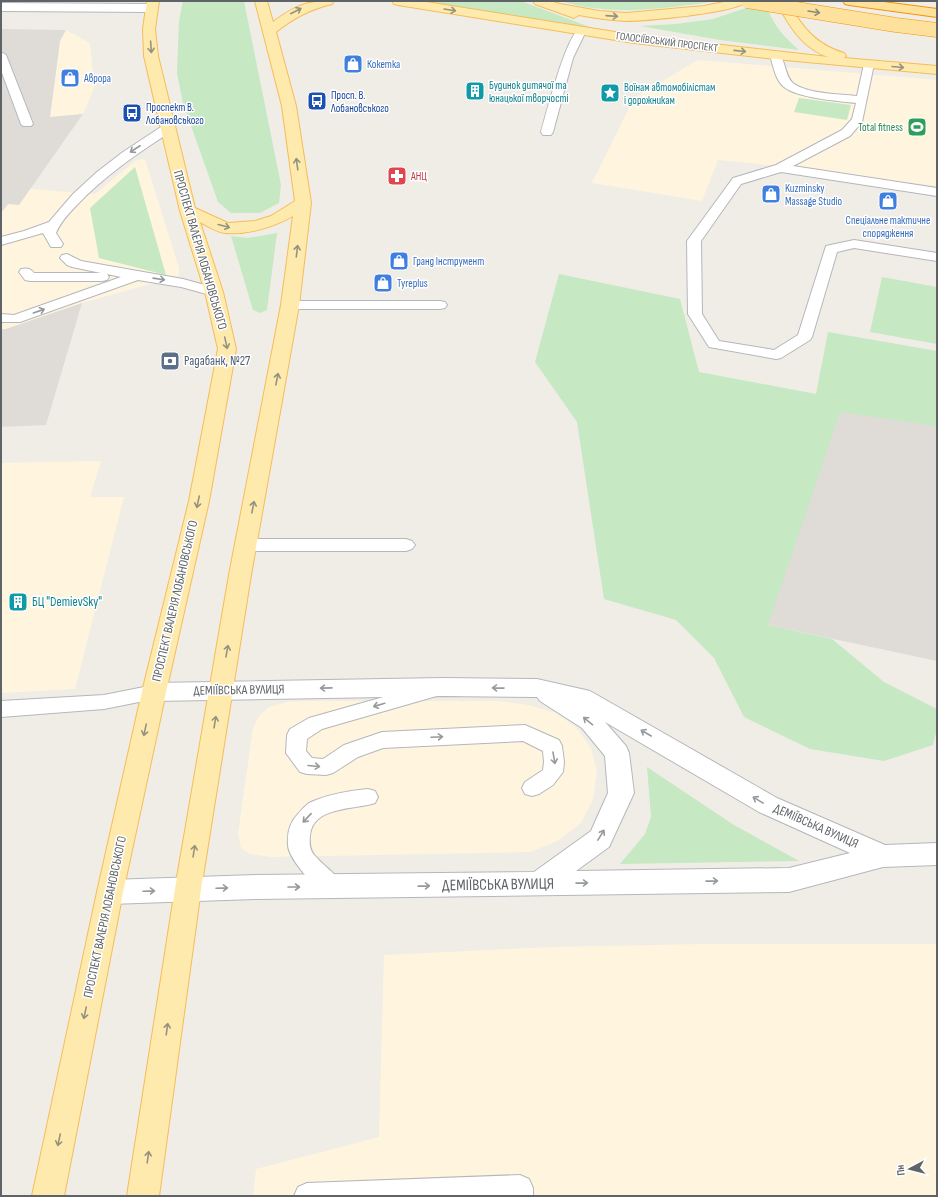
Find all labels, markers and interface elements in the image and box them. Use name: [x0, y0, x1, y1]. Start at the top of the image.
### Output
one-way arrow: [444, 6, 457, 14]
one-way arrow: [290, 7, 302, 14]
one-way arrow: [807, 8, 820, 16]
one-way arrow: [605, 13, 618, 20]
street label: ГОЛОСІЇВСЬКИЙ ПРОСПЕКТ: [615, 28, 719, 55]
one-way arrow: [147, 40, 154, 53]
one-way arrow: [733, 48, 746, 55]
shop icon: Кокетка: [342, 53, 364, 75]
place label: Кокетка: [367, 58, 400, 71]
one-way arrow: [891, 63, 904, 70]
shop icon: Аврора: [59, 67, 81, 89]
place label: Аврора: [83, 72, 111, 85]
place label: Будинок дитячої та юнацької творчості: [489, 79, 569, 105]
building icon: Будинок дитячої та юнацької творчості: [464, 80, 486, 102]
place label: Воїнам автомобілістам і дорожникам: [624, 81, 715, 107]
place icon: Воїнам автомобілістам і дорожникам: [599, 82, 621, 104]
place label: Просп. В. Лобановського: [330, 89, 389, 115]
bus stop icon: Просп. В. Лобановського: [306, 90, 328, 112]
place label: Проспект В. Лобановського: [145, 101, 204, 127]
bus stop icon: Проспект В. Лобановського: [121, 102, 143, 124]
sports icon: Total fitness: [906, 116, 928, 138]
place label: Total fitness: [858, 121, 903, 134]
one-way arrow: [130, 145, 141, 153]
one-way arrow: [293, 158, 301, 171]
pharmacy icon: АНЦ: [386, 165, 408, 187]
street label: ПРОСПЕКТ ВАЛЕРІЯ ЛОБАНОВСЬКОГО: [170, 168, 230, 332]
place label: АНЦ: [410, 170, 427, 183]
place label: Kuzminsky Massage Studio: [785, 182, 843, 208]
shop icon: Kuzminsky Massage Studio: [760, 183, 782, 205]
shop icon: Спеціальне тактичне спорядження: [877, 190, 899, 212]
place label: Спеціальне тактичне спорядження: [846, 214, 930, 240]
one-way arrow: [217, 222, 230, 230]
one-way arrow: [293, 244, 301, 257]
shop icon: Гранд Інструмент: [388, 250, 410, 272]
place label: Гранд Інструмент: [413, 255, 484, 268]
shop icon: Tyreplus: [372, 272, 394, 294]
one-way arrow: [152, 275, 165, 283]
place label: Tyreplus: [397, 277, 428, 290]
one-way arrow: [32, 307, 45, 314]
one-way arrow: [222, 336, 230, 349]
bank icon: Радабанк, №27: [159, 350, 181, 372]
place label: Радабанк, №27: [184, 353, 251, 369]
one-way arrow: [273, 373, 281, 386]
one-way arrow: [194, 495, 202, 508]
one-way arrow: [249, 501, 257, 514]
street label: ПРОСПЕКТ ВАЛЕРІЯ ЛОБАНОВСЬКОГО: [149, 519, 201, 683]
building icon: БЦ "DemievSky": [7, 591, 29, 613]
place label: БЦ "DemievSky": [32, 594, 102, 610]
one-way arrow: [223, 645, 231, 658]
street label: ДЕМІЇВСЬКА ВУЛИЦЯ: [193, 681, 285, 699]
one-way arrow: [492, 684, 505, 691]
one-way arrow: [320, 685, 333, 692]
one-way arrow: [373, 702, 386, 709]
one-way arrow: [211, 716, 219, 729]
one-way arrow: [583, 717, 594, 725]
one-way arrow: [141, 723, 149, 736]
one-way arrow: [640, 729, 652, 737]
one-way arrow: [430, 733, 443, 741]
one-way arrow: [550, 751, 558, 764]
one-way arrow: [307, 762, 320, 770]
one-way arrow: [752, 795, 764, 803]
street label: ДЕМІЇВСЬКА ВУЛИЦЯ: [771, 800, 861, 852]
one-way arrow: [302, 813, 312, 823]
one-way arrow: [598, 829, 606, 841]
street label: ПРОСПЕКТ ВАЛЕРІЯ ЛОБАНОВСЬКОГО: [80, 835, 130, 999]
one-way arrow: [191, 845, 199, 858]
street label: ДЕМІЇВСЬКА ВУЛИЦЯ: [442, 875, 554, 895]
one-way arrow: [705, 877, 718, 885]
one-way arrow: [575, 879, 588, 887]
one-way arrow: [417, 882, 430, 890]
one-way arrow: [287, 883, 300, 891]
one-way arrow: [215, 884, 228, 892]
one-way arrow: [142, 887, 155, 895]
one-way arrow: [81, 1006, 89, 1019]
one-way arrow: [163, 1023, 171, 1036]
one-way arrow: [55, 1133, 63, 1146]
north arrow: [890, 1149, 930, 1189]
one-way arrow: [144, 1151, 152, 1164]
text: Пн: [893, 1164, 908, 1176]

